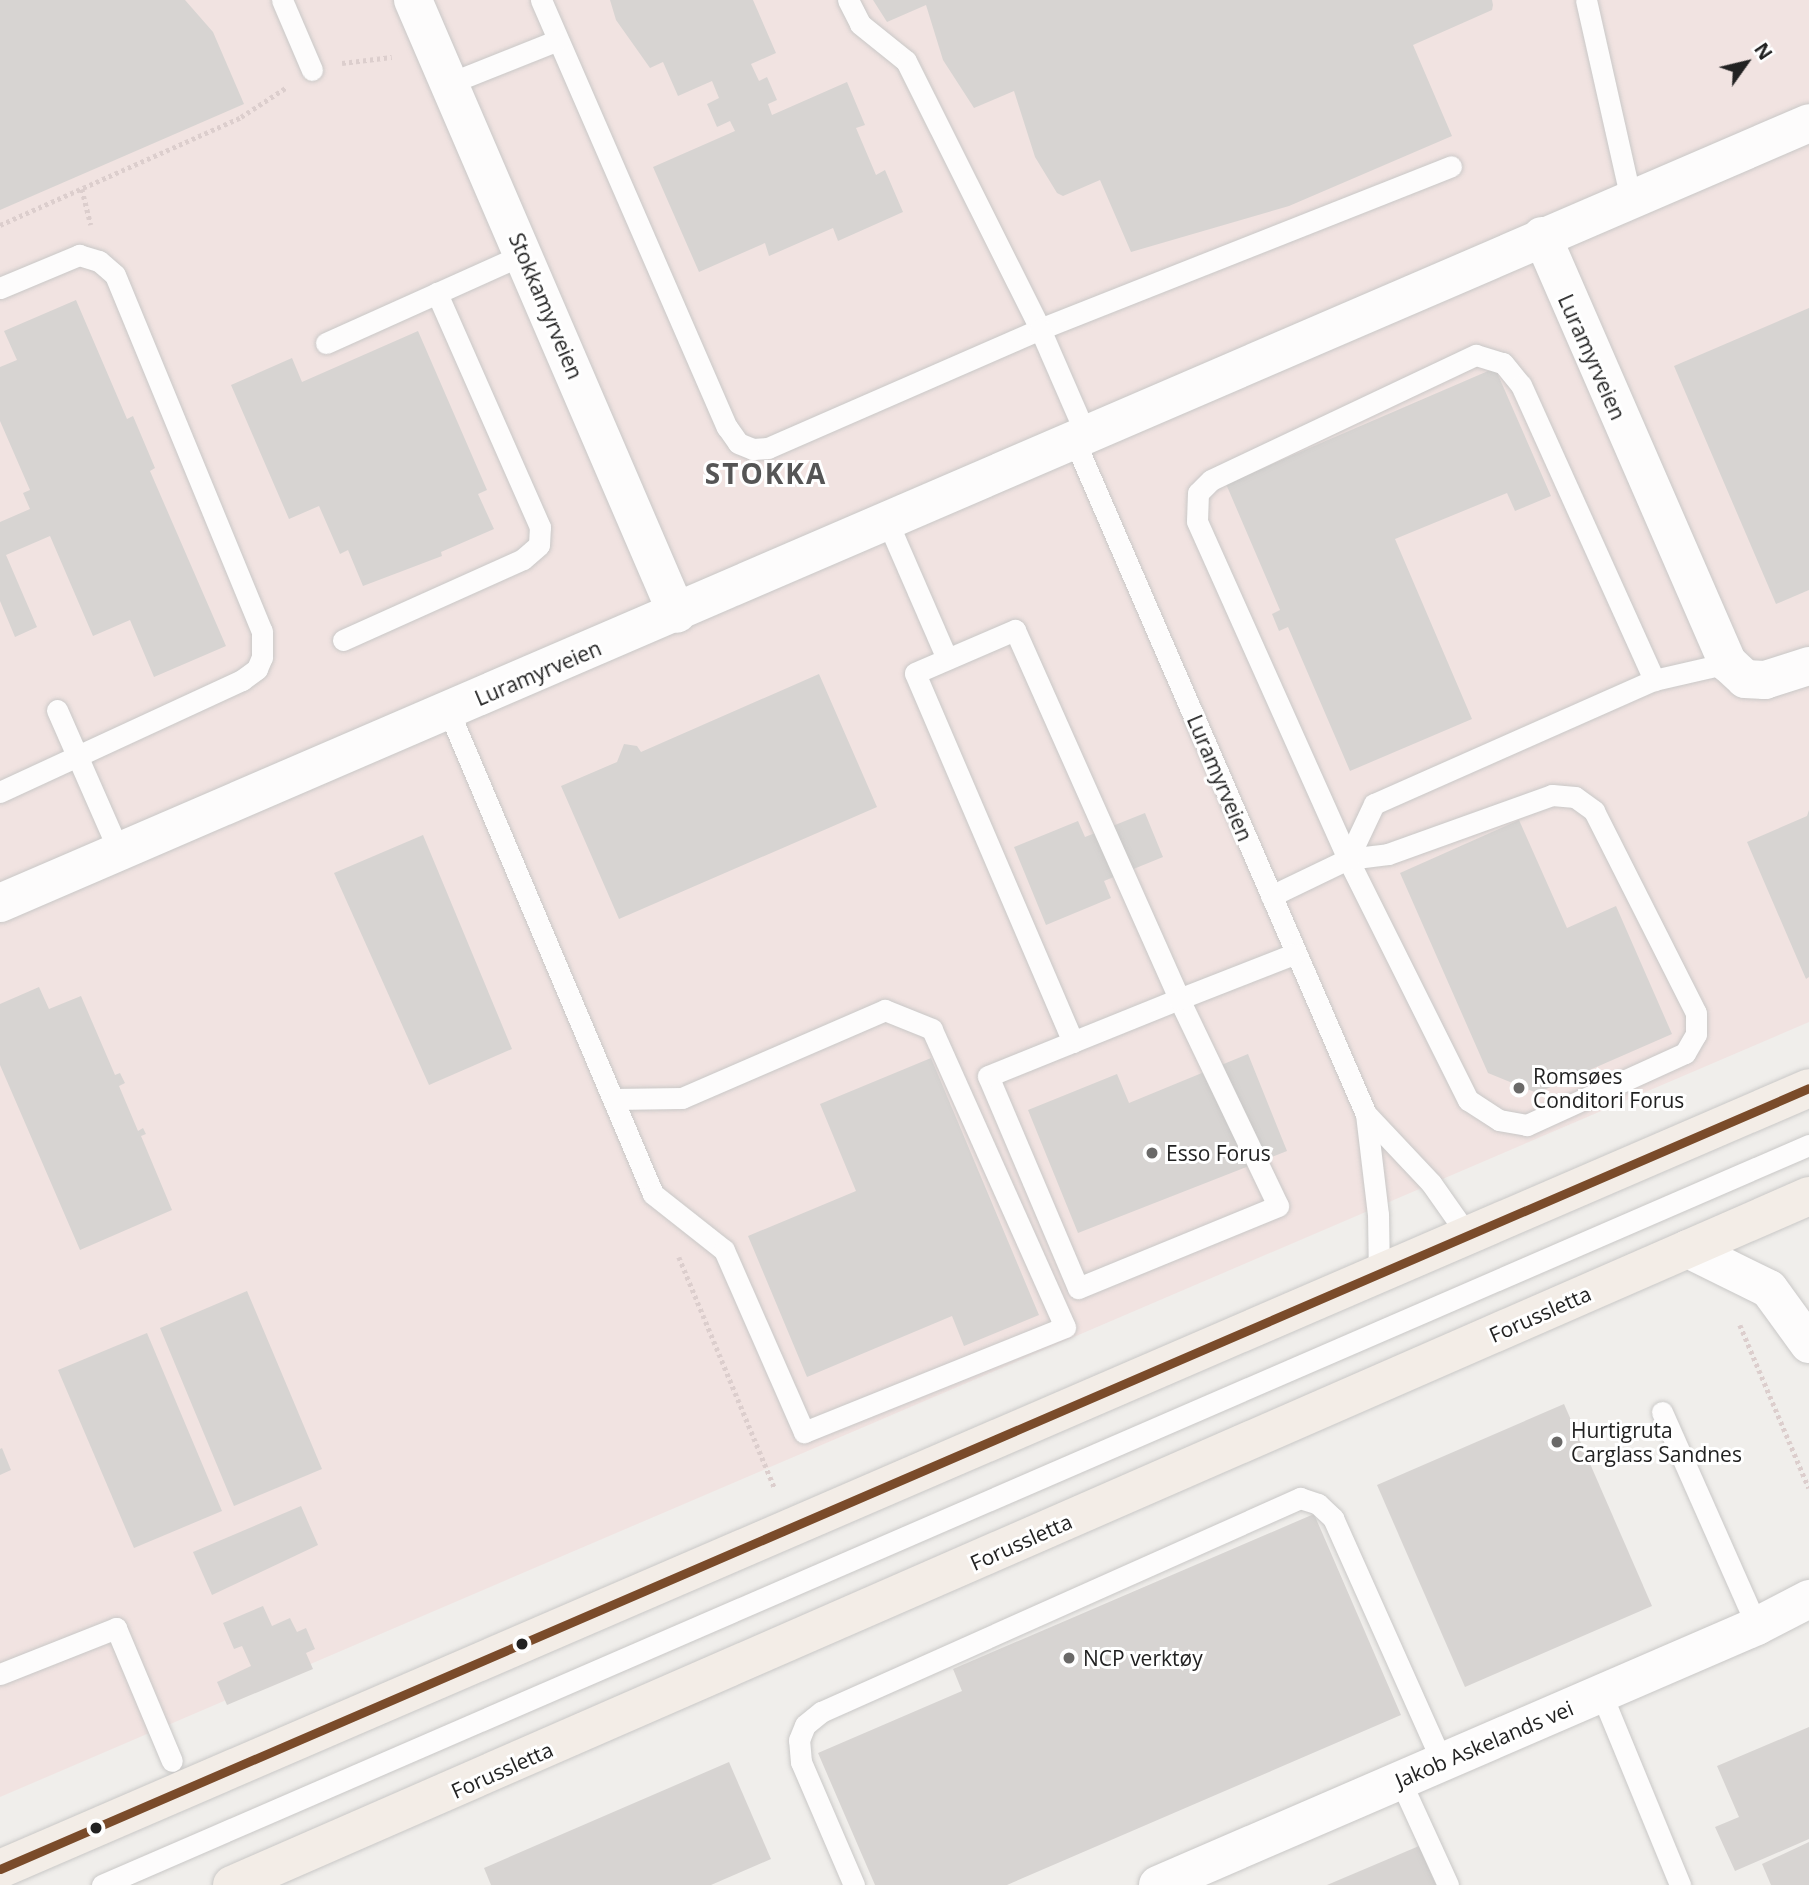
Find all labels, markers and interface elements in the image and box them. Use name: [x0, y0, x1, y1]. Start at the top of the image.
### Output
north arrow: [1711, 28, 1781, 98]
text: N: [1748, 38, 1779, 65]
street label: Stokkamyrveien: [504, 229, 588, 383]
street label: Luramyrveien: [1553, 290, 1631, 424]
district label: STOKKA: [706, 456, 826, 490]
street label: Luramyrveien: [471, 635, 605, 711]
street label: Luramyrveien: [1182, 711, 1258, 845]
place label: Romsøes Conditori Forus: [1533, 1063, 1684, 1113]
marker: Romsøes Conditori Forus: [1511, 1080, 1527, 1096]
place label: Esso Forus: [1166, 1140, 1271, 1166]
marker: Esso Forus: [1144, 1145, 1160, 1161]
street label: Forussletta: [1485, 1280, 1595, 1348]
place label: Hurtigruta Carglass Sandnes: [1571, 1417, 1742, 1467]
marker: Hurtigruta Carglass Sandnes: [1549, 1434, 1565, 1450]
street label: Forussletta: [966, 1508, 1076, 1576]
unlabelled marker: [515, 1637, 529, 1651]
place label: NCP verktøy: [1083, 1645, 1203, 1671]
marker: NCP verktøy: [1061, 1650, 1077, 1666]
street label: Jakob Askelands vei: [1391, 1695, 1577, 1793]
street label: Forussletta: [447, 1736, 557, 1804]
unlabelled marker: [89, 1821, 103, 1835]

